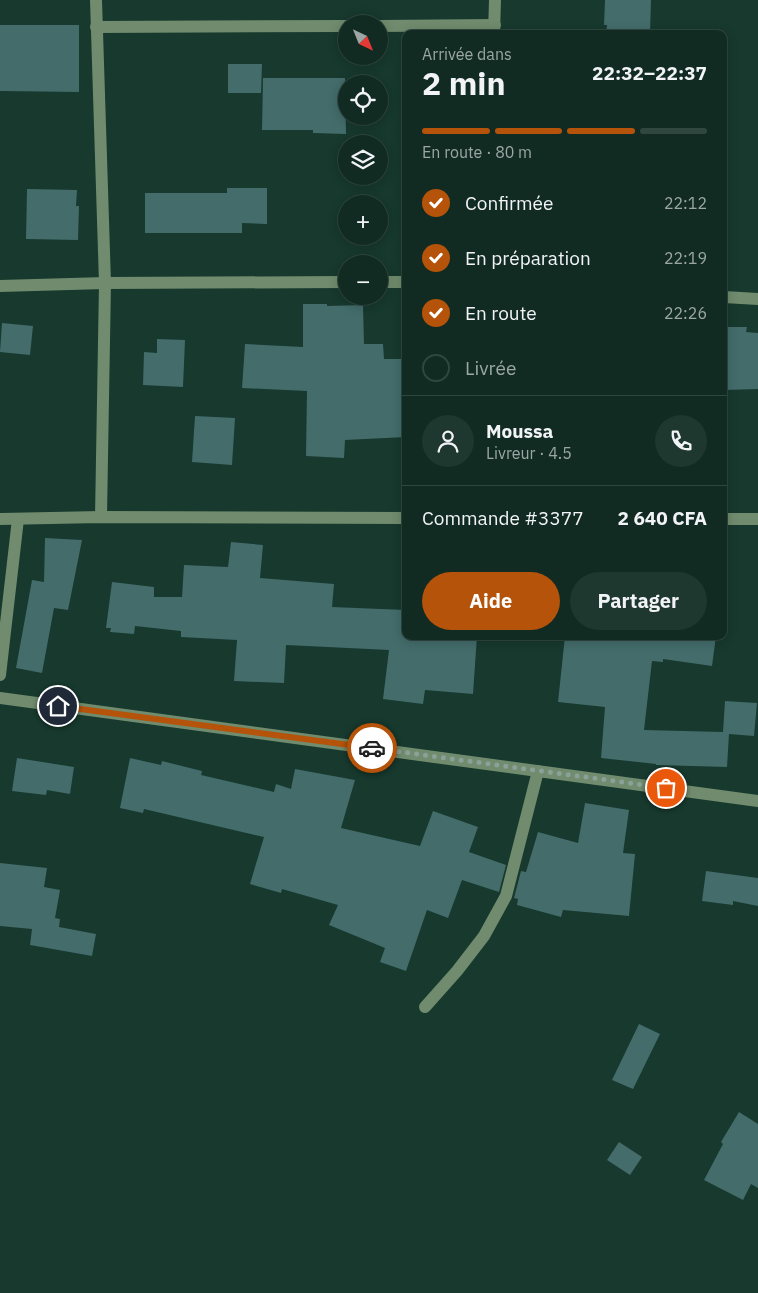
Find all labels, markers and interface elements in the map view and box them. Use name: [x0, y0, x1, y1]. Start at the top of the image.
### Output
north arrow: [338, 15, 388, 65]
map controls: [338, 15, 388, 305]
text: Arrivée dans: [422, 44, 512, 64]
text: 22:32–22:37: [592, 61, 707, 85]
text: 2 min: [422, 62, 506, 104]
button: locate: [338, 75, 388, 125]
button: layers: [338, 135, 388, 185]
text: En route · 80 m: [422, 142, 532, 162]
icon: check: [422, 189, 450, 217]
text: Confirmée: [465, 191, 553, 215]
text: 22:12: [664, 193, 707, 213]
button: +: [338, 195, 388, 245]
icon: check: [422, 244, 450, 272]
text: En préparation: [465, 246, 591, 270]
text: 22:19: [664, 248, 707, 268]
button: −: [338, 255, 388, 305]
icon: check: [422, 299, 450, 327]
text: En route: [465, 301, 537, 325]
text: 22:26: [664, 303, 707, 323]
text: Livrée: [465, 356, 516, 380]
button: person: [422, 415, 474, 467]
button: phone: [655, 415, 707, 467]
text: Moussa: [486, 419, 553, 443]
text: Livreur · 4.5: [486, 443, 572, 463]
text: Commande #3377: [422, 506, 584, 530]
text: 2 640 CFA: [618, 506, 707, 530]
button: Aide: [422, 572, 560, 630]
button: Partager: [570, 572, 707, 630]
pin: [37, 685, 79, 727]
icon: home: [44, 692, 72, 720]
courier: [347, 723, 397, 773]
icon: car: [358, 734, 386, 762]
pin: [645, 767, 687, 809]
icon: bag: [652, 774, 680, 802]

